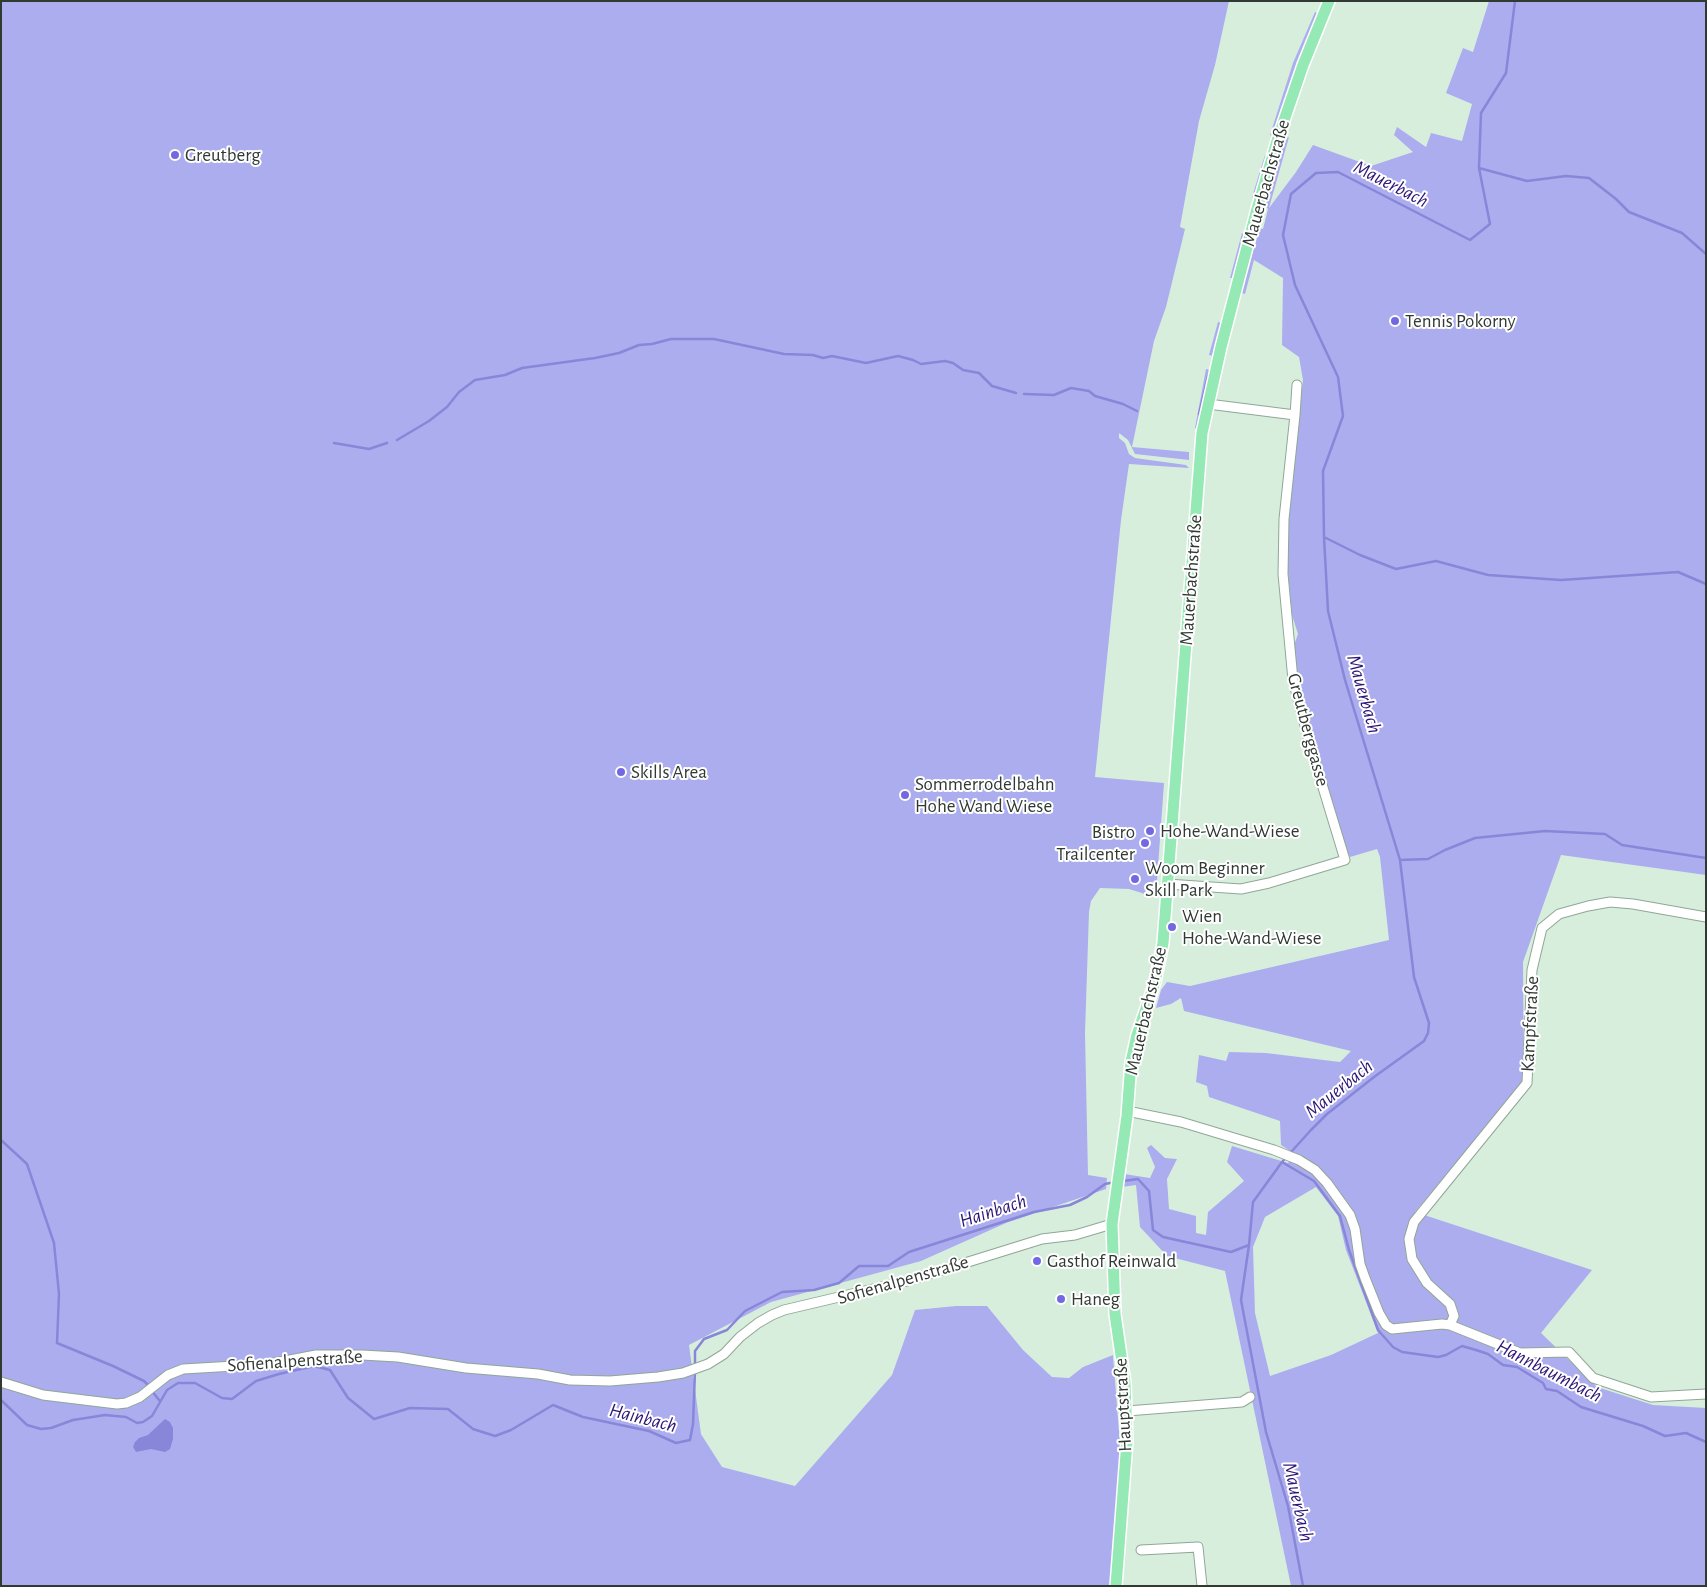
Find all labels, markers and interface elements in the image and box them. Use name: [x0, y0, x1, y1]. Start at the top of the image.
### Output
street label: Mauerbachstraße: [1237, 117, 1295, 249]
place label: Greutberg: [185, 144, 261, 166]
marker: Greutberg: [169, 149, 181, 161]
water label: Mauerbach: [1350, 155, 1432, 213]
place label: Tennis Pokorny: [1405, 310, 1516, 332]
marker: Tennis Pokorny: [1389, 315, 1401, 327]
street label: Mauerbachstraße: [1175, 514, 1207, 646]
water label: Mauerbach: [1341, 652, 1387, 736]
street label: Greutberggasse: [1282, 671, 1334, 789]
place label: Skills Area: [631, 761, 707, 783]
marker: Skills Area: [615, 766, 627, 778]
place label: Sommerrodelbahn Hohe Wand Wiese: [915, 773, 1055, 817]
marker: Sommerrodelbahn Hohe Wand Wiese: [899, 789, 911, 801]
place label: Hohe-Wand-Wiese: [1160, 820, 1299, 842]
place label: Bistro Trailcenter: [1056, 821, 1135, 865]
marker: Hohe-Wand-Wiese: [1144, 825, 1156, 837]
marker: Bistro Trailcenter: [1139, 837, 1151, 849]
place label: Woom Beginner Skill Park: [1145, 857, 1265, 901]
marker: Woom Beginner Skill Park: [1129, 873, 1141, 885]
place label: Wien Hohe-Wand-Wiese: [1182, 905, 1321, 949]
marker: Wien Hohe-Wand-Wiese: [1166, 921, 1178, 933]
street label: Mauerbachstraße: [1120, 945, 1172, 1077]
street label: Kampfstraße: [1516, 975, 1544, 1073]
water label: Mauerbach: [1300, 1054, 1378, 1124]
water label: Hainbach: [957, 1189, 1029, 1233]
street label: Sofienalpenstraße: [835, 1250, 971, 1310]
place label: Gasthof Reinwald: [1047, 1250, 1176, 1272]
marker: Gasthof Reinwald: [1031, 1255, 1043, 1267]
place label: Haneg: [1071, 1288, 1120, 1310]
marker: Haneg: [1055, 1293, 1067, 1305]
water label: Hannbaumbach: [1492, 1334, 1606, 1408]
street label: Sofienalpenstraße: [227, 1345, 363, 1377]
street label: Hauptstraße: [1109, 1358, 1137, 1452]
water label: Hainbach: [607, 1398, 679, 1438]
water label: Mauerbach: [1277, 1460, 1319, 1544]

